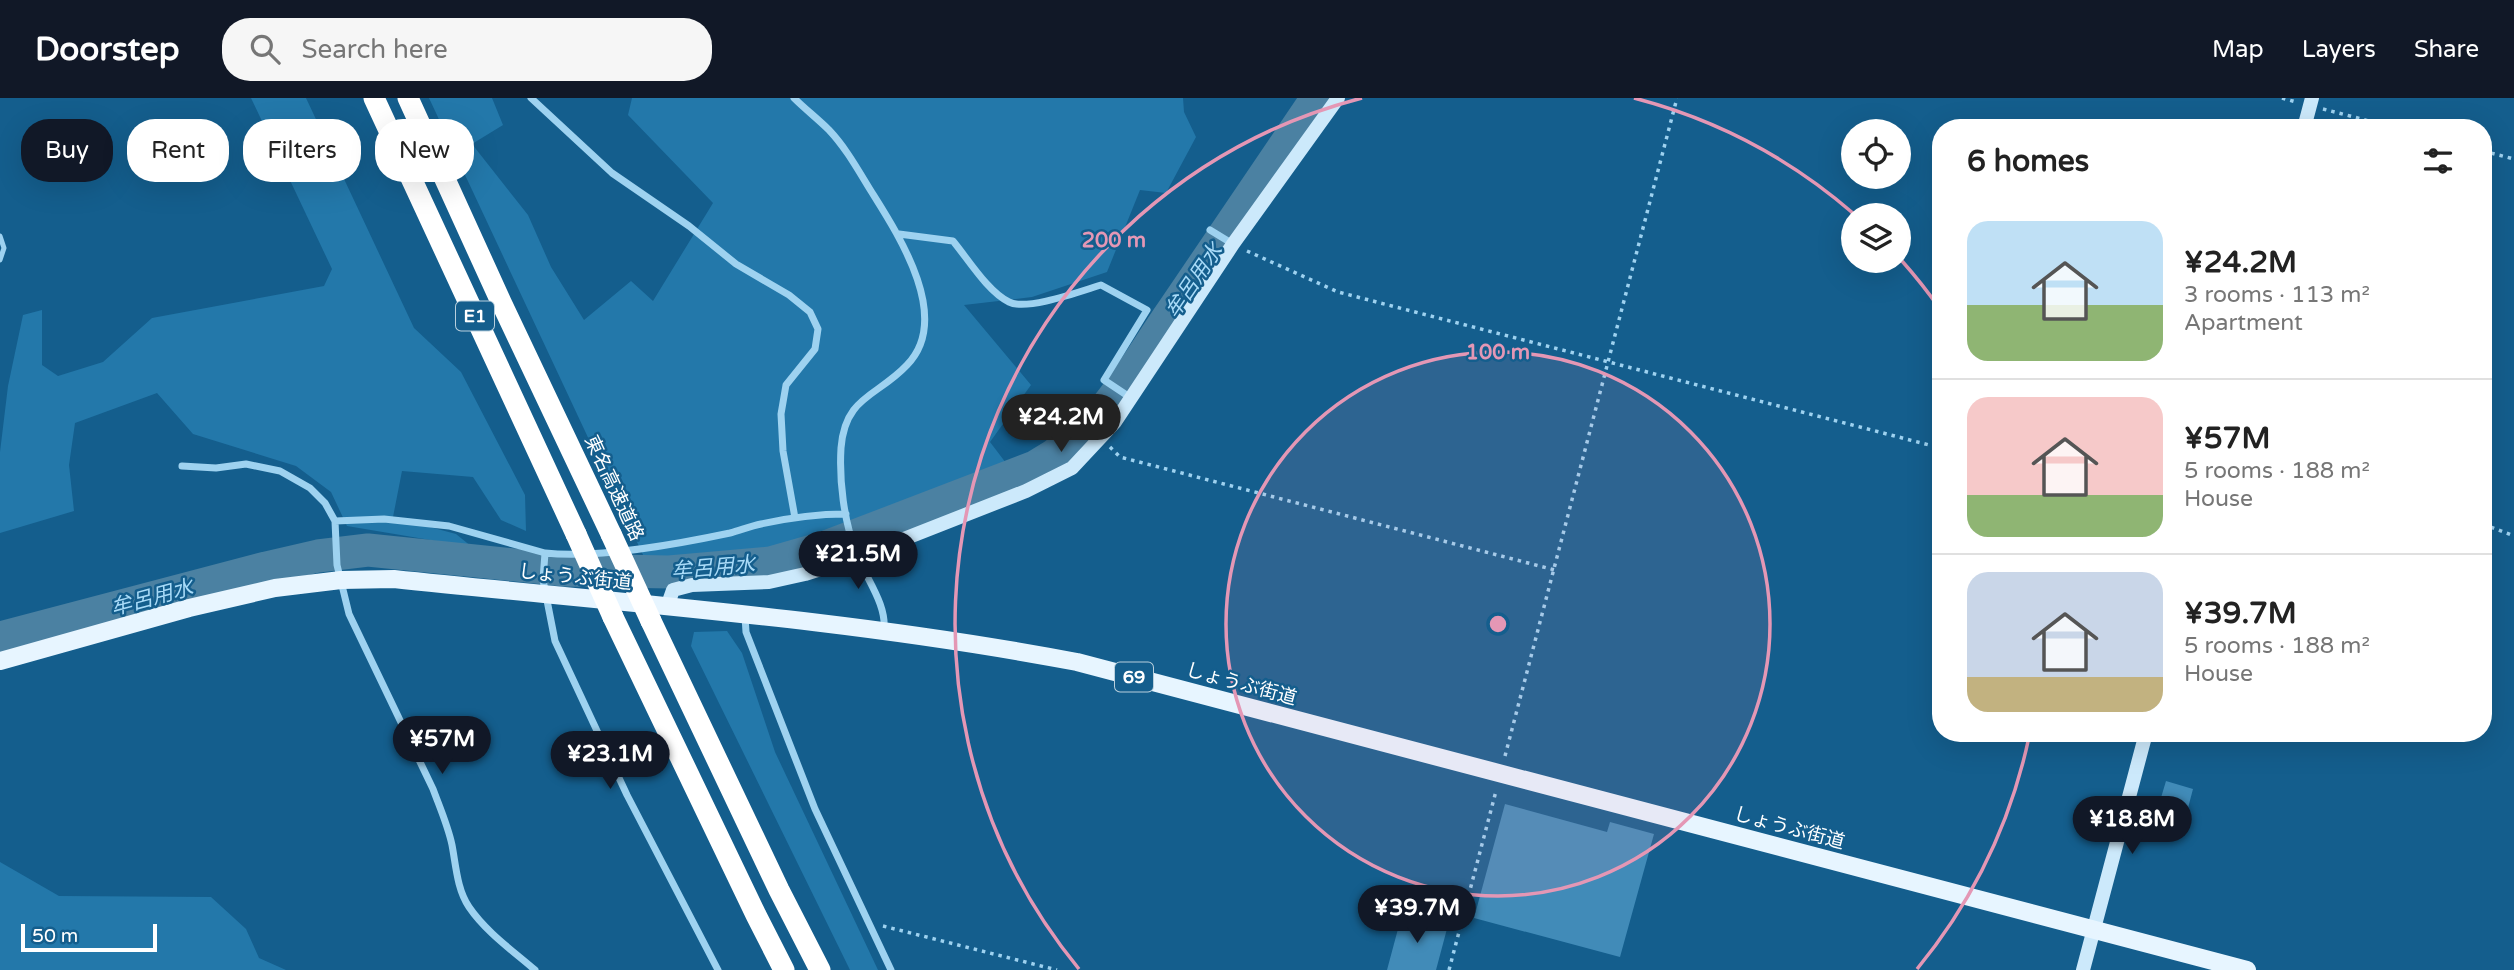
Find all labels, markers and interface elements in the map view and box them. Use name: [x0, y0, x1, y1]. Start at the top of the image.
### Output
search box: [222, 18, 712, 81]
text: Doorstep: [35, 30, 180, 69]
icon: search: [246, 30, 284, 68]
text: Search here: [302, 34, 448, 65]
text: Map: [2212, 35, 2264, 64]
text: Layers: [2302, 35, 2376, 64]
text: Share: [2414, 35, 2479, 64]
chip: Buy: [21, 119, 113, 182]
chip: Rent: [127, 119, 229, 182]
chip: Filters: [243, 119, 361, 182]
chip: New: [375, 119, 474, 182]
map controls: [1841, 119, 1911, 273]
button: locate: [1841, 119, 1911, 189]
icon: filters: [2419, 142, 2457, 180]
text: 6 homes: [1967, 143, 2089, 180]
button: layers: [1841, 203, 1911, 273]
text: 200 m: [1082, 228, 1146, 253]
water label: 牟呂用水: [1160, 238, 1229, 323]
text: ¥24.2M: [2184, 244, 2297, 281]
icon: home: [2023, 249, 2107, 333]
text: 3 rooms · 113 m²: [2184, 281, 2370, 309]
road number: E1: [456, 302, 494, 330]
text: Apartment: [2184, 309, 2303, 337]
text: 100 m: [1466, 340, 1530, 365]
pin: ¥24.2M: [1004, 394, 1118, 454]
text: ¥24.2M: [1018, 403, 1104, 431]
text: ¥57M: [2184, 420, 2270, 457]
icon: home: [2023, 425, 2107, 509]
street label: 東名高速道路: [580, 432, 648, 544]
text: 5 rooms · 188 m²: [2184, 457, 2370, 485]
text: House: [2184, 485, 2253, 513]
pin: ¥21.5M: [801, 532, 915, 591]
text: ¥21.5M: [815, 540, 901, 568]
water label: 牟呂用水: [670, 552, 758, 584]
street label: しょうぶ街道: [517, 560, 633, 594]
water label: 牟呂用水: [108, 575, 198, 621]
text: ¥39.7M: [2184, 595, 2297, 632]
icon: home: [2023, 600, 2107, 684]
centre of rings: [1486, 612, 1510, 636]
text: 5 rooms · 188 m²: [2184, 632, 2370, 660]
street label: しょうぶ街道: [1183, 659, 1299, 709]
text: House: [2184, 660, 2253, 688]
road number: 69: [1115, 662, 1153, 692]
pin: ¥57M: [401, 716, 483, 776]
text: ¥57M: [409, 725, 475, 753]
pin: ¥23.1M: [553, 732, 667, 791]
text: ¥23.1M: [567, 740, 653, 768]
pin: ¥18.8M: [2075, 796, 2189, 856]
street label: しょうぶ街道: [1731, 803, 1847, 853]
text: ¥18.8M: [2089, 805, 2175, 833]
pin: ¥39.7M: [1360, 886, 1474, 945]
text: ¥39.7M: [1374, 894, 1460, 922]
scale bar: [21, 921, 158, 953]
text: 50 m: [32, 925, 78, 947]

